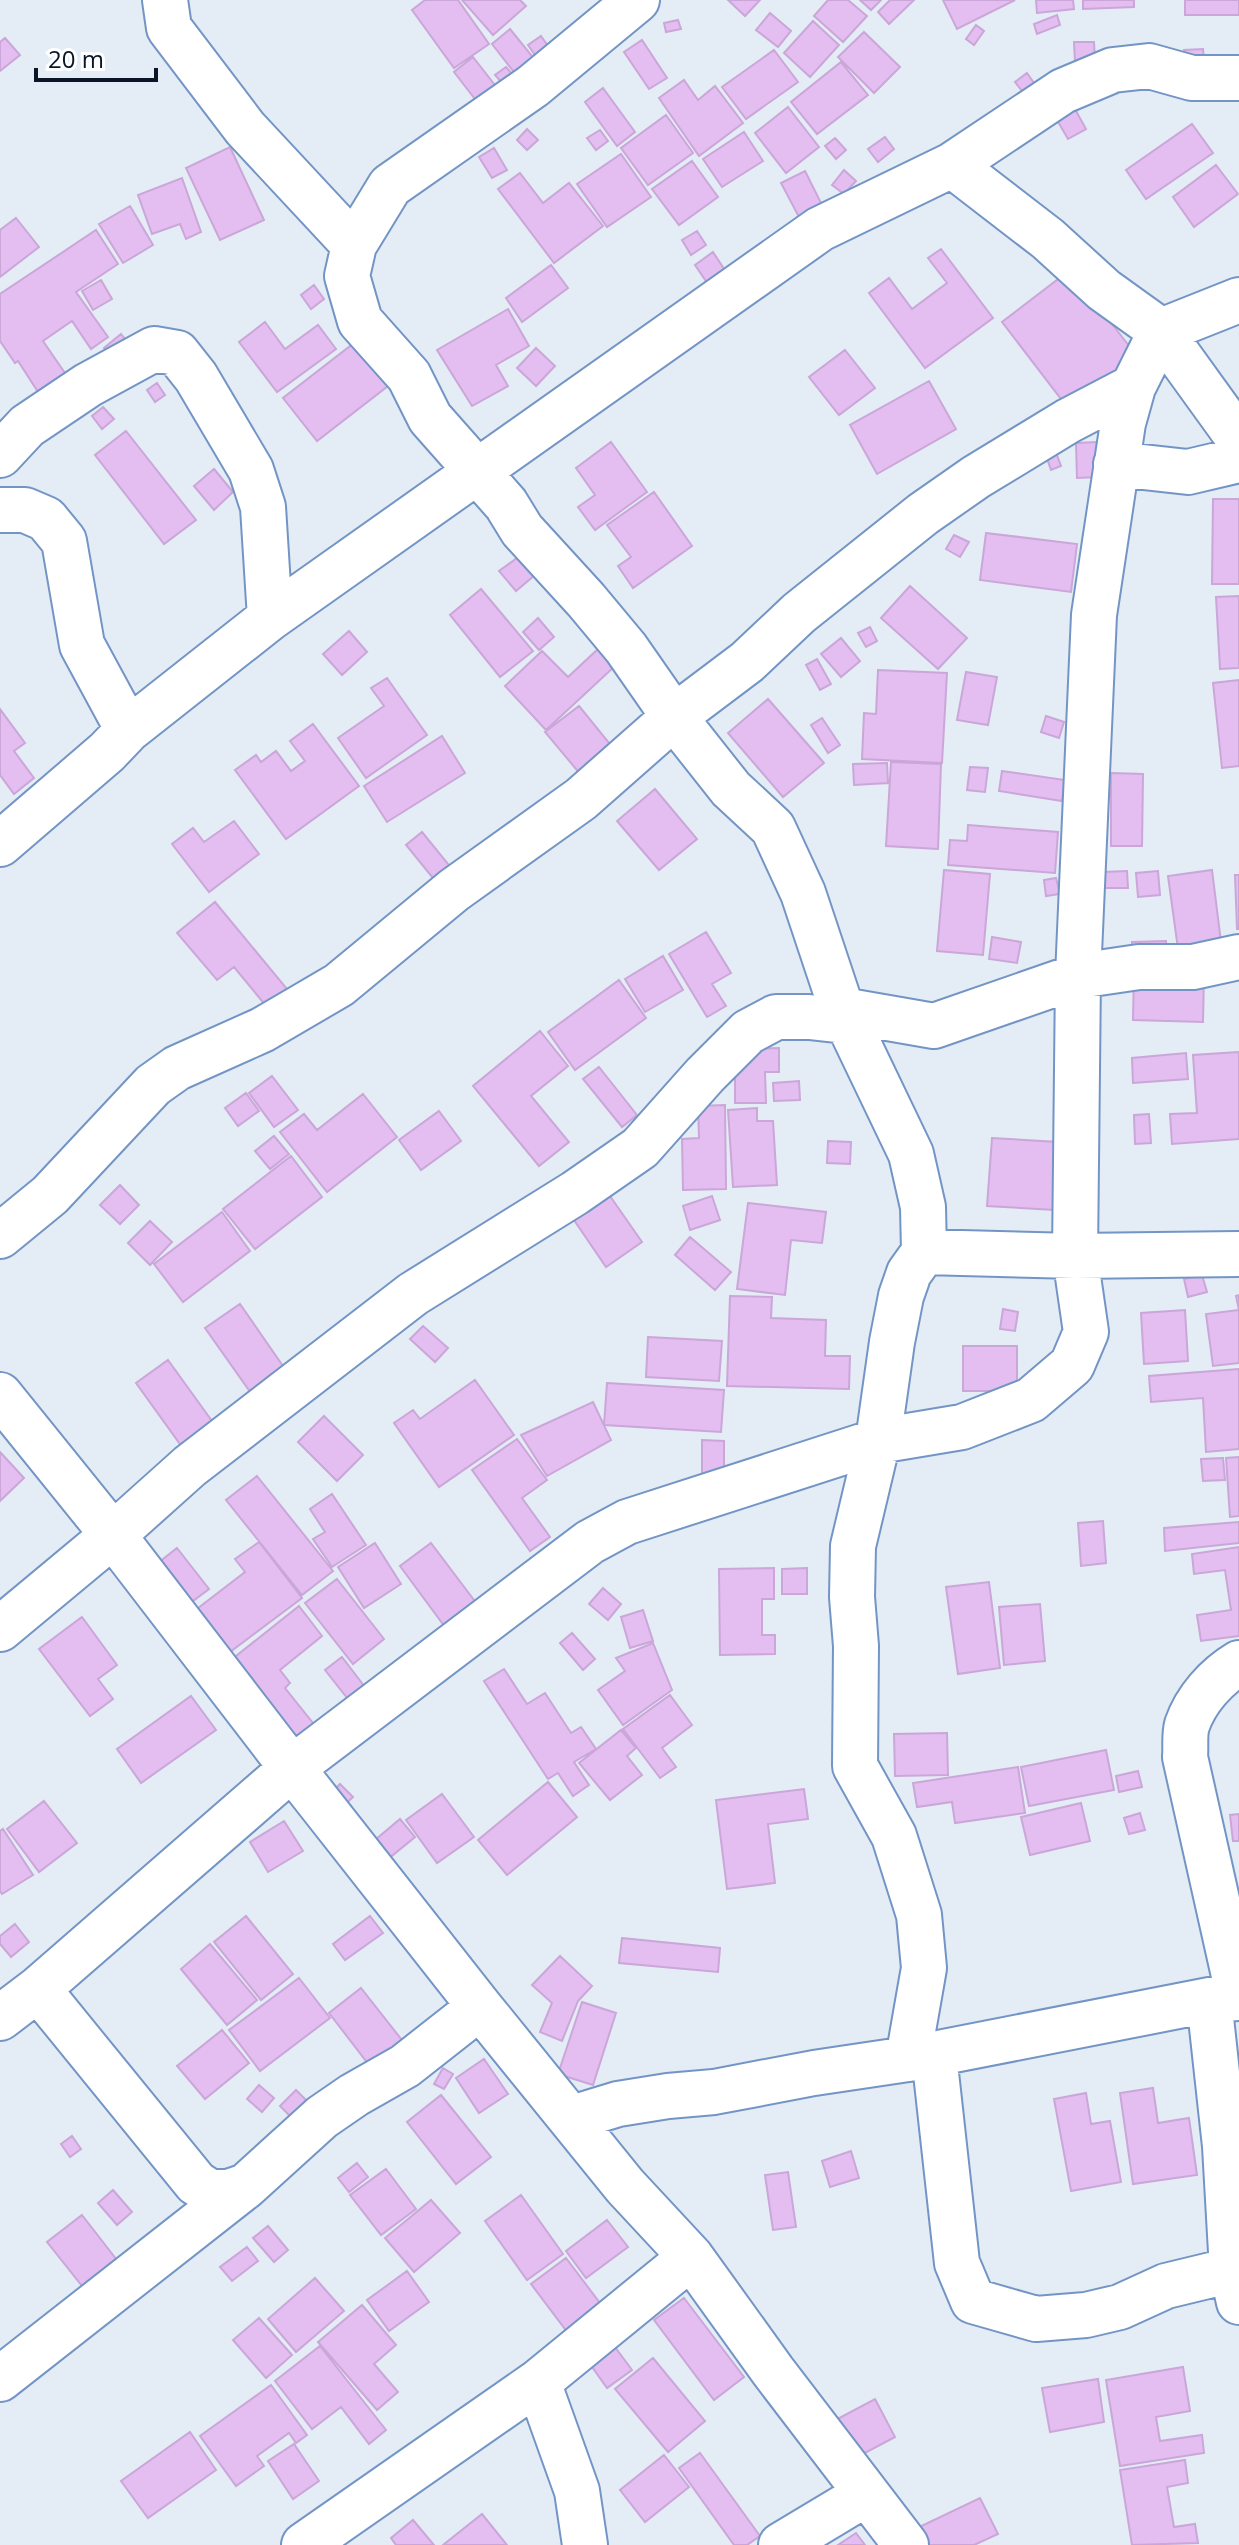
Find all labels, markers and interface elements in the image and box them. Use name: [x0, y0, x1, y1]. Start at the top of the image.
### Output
scale bar: [36, 32, 156, 82]
text: 20 m: [48, 42, 104, 75]

